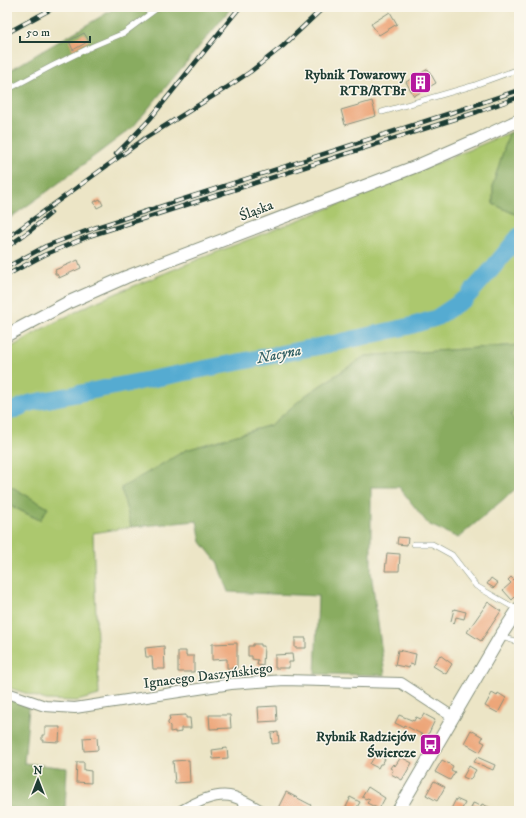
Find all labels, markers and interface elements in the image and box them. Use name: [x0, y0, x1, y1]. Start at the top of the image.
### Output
scale bar: [20, 18, 90, 44]
text: 50 m: [26, 25, 50, 40]
place label: Rybnik Towarowy RTB/RTBr: [304, 66, 407, 100]
building icon: Rybnik Towarowy RTB/RTBr: [408, 69, 434, 95]
street label: Śląska: [237, 196, 276, 226]
water label: Nacyna: [254, 341, 303, 368]
street label: Ignacego Daszyńskiego: [143, 659, 274, 693]
place label: Rybnik Radziejów Świercze: [316, 728, 417, 762]
bus stop icon: Rybnik Radziejów Świercze: [418, 731, 444, 757]
north arrow: [18, 760, 58, 800]
text: N: [33, 764, 43, 778]

